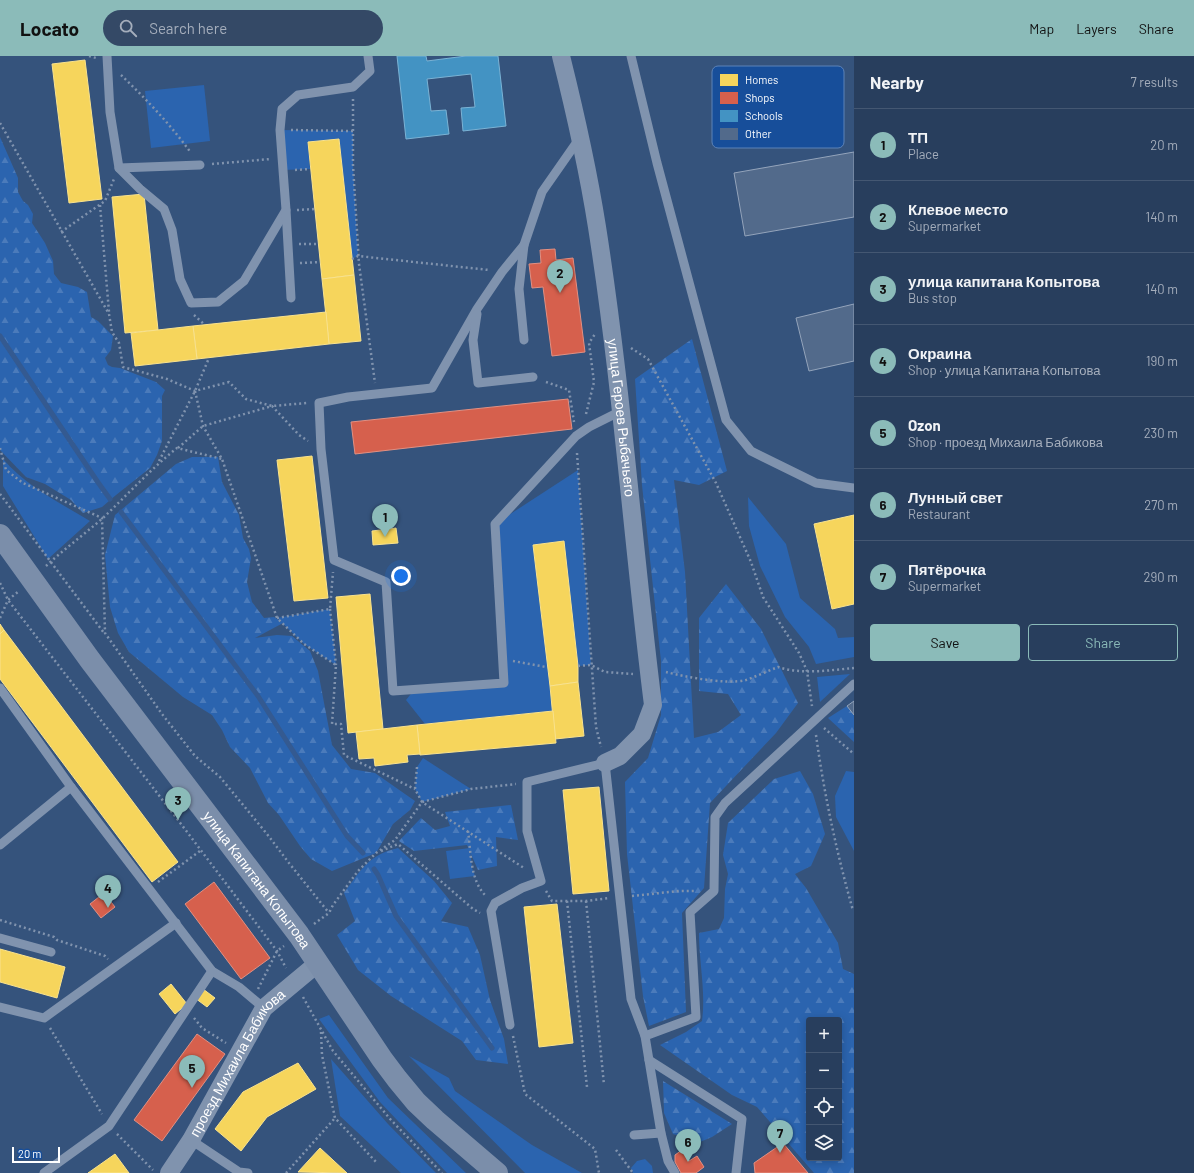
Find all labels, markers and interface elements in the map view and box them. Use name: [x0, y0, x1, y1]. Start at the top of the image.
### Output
search box: [103, 10, 383, 46]
text: Locato: [20, 17, 79, 40]
icon: search: [117, 17, 139, 39]
text: Search here: [149, 19, 227, 37]
text: Map: [1029, 20, 1054, 37]
text: Layers: [1076, 20, 1117, 37]
text: Share: [1139, 20, 1174, 37]
legend: [712, 66, 844, 148]
text: Nearby: [870, 72, 924, 92]
text: Homes: [745, 73, 778, 86]
text: 7 results: [1131, 74, 1178, 90]
text: Shops: [745, 91, 775, 104]
text: Schools: [745, 109, 783, 122]
text: Other: [745, 127, 772, 140]
text: ТП: [908, 128, 928, 146]
text: 1: [881, 137, 885, 153]
text: 20 m: [1150, 137, 1178, 153]
text: Place: [908, 146, 939, 162]
text: Клевое место: [908, 200, 1008, 218]
text: 2: [879, 209, 887, 225]
text: 140 m: [1146, 209, 1178, 225]
text: Supermarket: [908, 218, 981, 234]
pin: 2: [547, 260, 573, 293]
text: улица капитана Копытова: [908, 272, 1100, 290]
text: 3: [879, 281, 887, 297]
text: 140 m: [1146, 281, 1178, 297]
text: Bus stop: [908, 290, 957, 306]
street label: улица Героев Рыбачьего: [605, 338, 639, 498]
text: Окраина: [908, 344, 971, 362]
text: 4: [879, 353, 887, 369]
text: 190 m: [1146, 353, 1178, 369]
text: Shop · улица Капитана Копытова: [908, 362, 1100, 378]
text: Ozon: [908, 416, 941, 434]
text: 5: [879, 425, 887, 441]
text: 230 m: [1144, 425, 1178, 441]
text: Shop · проезд Михаила Бабикова: [908, 434, 1103, 450]
text: Лунный свет: [908, 488, 1003, 506]
text: 6: [880, 497, 886, 513]
text: 270 m: [1144, 497, 1178, 513]
pin: 1: [372, 504, 398, 537]
text: Restaurant: [908, 506, 970, 522]
text: Пятёрочка: [908, 560, 986, 578]
your location: [391, 566, 411, 586]
text: 7: [880, 569, 886, 585]
text: 290 m: [1144, 569, 1178, 585]
text: Supermarket: [908, 578, 981, 594]
button: Save: [870, 624, 1020, 661]
button: Share: [1028, 624, 1178, 661]
pin: 3: [165, 787, 191, 820]
street label: улица Капитана Копытова: [200, 807, 315, 952]
pin: 4: [95, 875, 121, 908]
street label: проезд Михаила Бабикова: [186, 985, 288, 1139]
map controls: [806, 1017, 842, 1161]
button: +: [806, 1017, 842, 1053]
button: −: [806, 1053, 842, 1089]
pin: 5: [179, 1055, 205, 1088]
button: locate: [806, 1089, 842, 1125]
pin: 7: [767, 1120, 793, 1153]
button: layers: [806, 1125, 842, 1161]
pin: 6: [675, 1129, 701, 1162]
scale bar: [12, 1145, 60, 1164]
text: 20 m: [18, 1147, 41, 1160]

